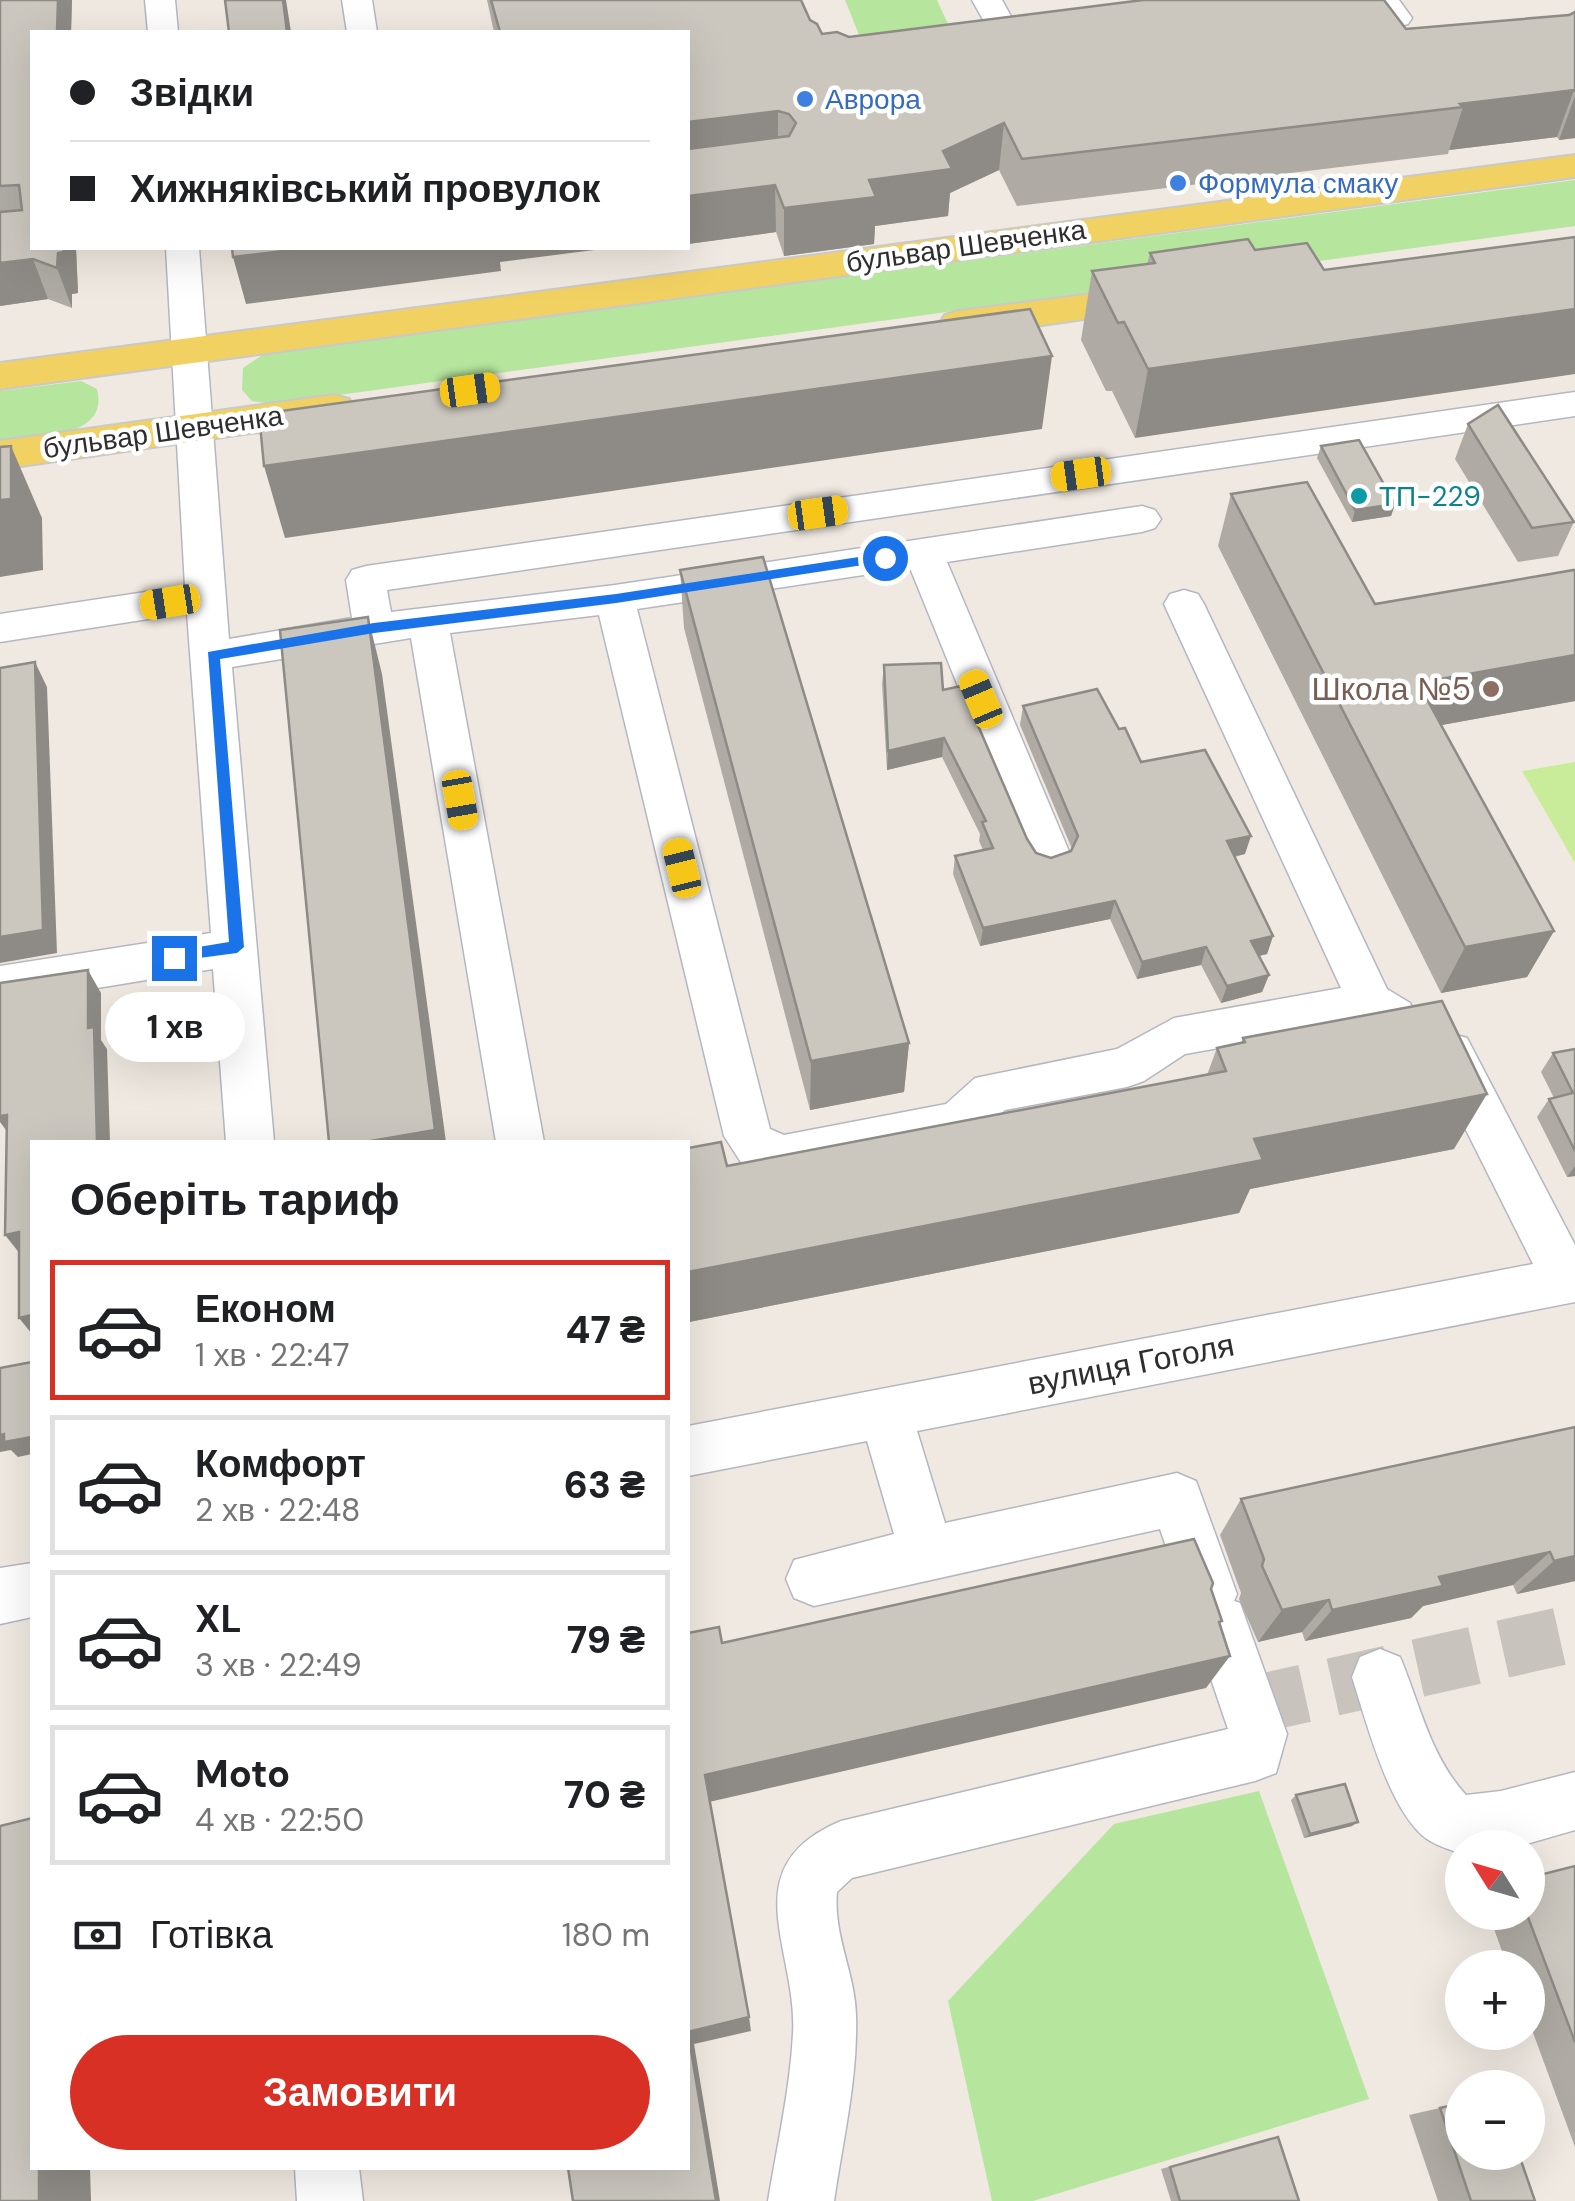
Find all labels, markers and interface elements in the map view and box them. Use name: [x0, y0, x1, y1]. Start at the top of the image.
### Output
text: Звідки: [130, 68, 254, 118]
place label: Аврора: [825, 81, 921, 118]
marker: Аврора: [794, 88, 816, 110]
text: Хижняківський провулок: [130, 164, 600, 214]
place label: Формула смаку: [1198, 165, 1398, 202]
marker: Формула смаку: [1167, 172, 1189, 194]
street label: бульвар Шевченка: [844, 211, 1089, 281]
car: [438, 371, 502, 409]
street label: бульвар Шевченка: [41, 397, 286, 467]
car: [1049, 455, 1113, 493]
place label: ТП-229: [1379, 478, 1481, 515]
marker: ТП-229: [1348, 485, 1370, 507]
car: [786, 494, 850, 532]
route start: [863, 536, 908, 581]
car: [138, 582, 202, 622]
car: [955, 666, 1007, 732]
place label: Школа №5: [1311, 668, 1471, 710]
marker: Школа №5: [1480, 678, 1502, 700]
car: [440, 768, 480, 832]
car: [660, 835, 704, 901]
route end: [152, 936, 197, 981]
callout: 1 хв: [104, 993, 244, 1063]
text: 1 хв: [147, 1006, 203, 1048]
text: Оберіть тариф: [70, 1170, 400, 1229]
text: Економ: [195, 1284, 336, 1334]
icon: car: [75, 1285, 165, 1375]
text: 47 ₴: [566, 1305, 645, 1355]
street label: вулиця Гоголя: [1024, 1323, 1238, 1405]
text: 1 хв · 22:47: [195, 1334, 350, 1376]
text: Комфорт: [195, 1439, 366, 1489]
icon: car: [75, 1440, 165, 1530]
text: 63 ₴: [564, 1460, 645, 1510]
text: 2 хв · 22:48: [195, 1489, 361, 1531]
text: XL: [195, 1594, 242, 1644]
icon: car: [75, 1595, 165, 1685]
text: 79 ₴: [567, 1615, 645, 1665]
text: 3 хв · 22:49: [195, 1644, 362, 1686]
text: Moto: [195, 1749, 290, 1799]
icon: car: [75, 1750, 165, 1840]
text: 70 ₴: [564, 1770, 645, 1820]
text: 4 хв · 22:50: [195, 1799, 364, 1841]
north arrow: [1445, 1830, 1545, 1930]
map controls: [1445, 1830, 1545, 2170]
icon: cash: [70, 1908, 125, 1963]
text: Готівка: [150, 1910, 273, 1960]
text: 180 m: [562, 1914, 650, 1956]
button: +: [1445, 1950, 1545, 2050]
button: Замовити: [70, 2035, 650, 2150]
button: −: [1445, 2070, 1545, 2170]

